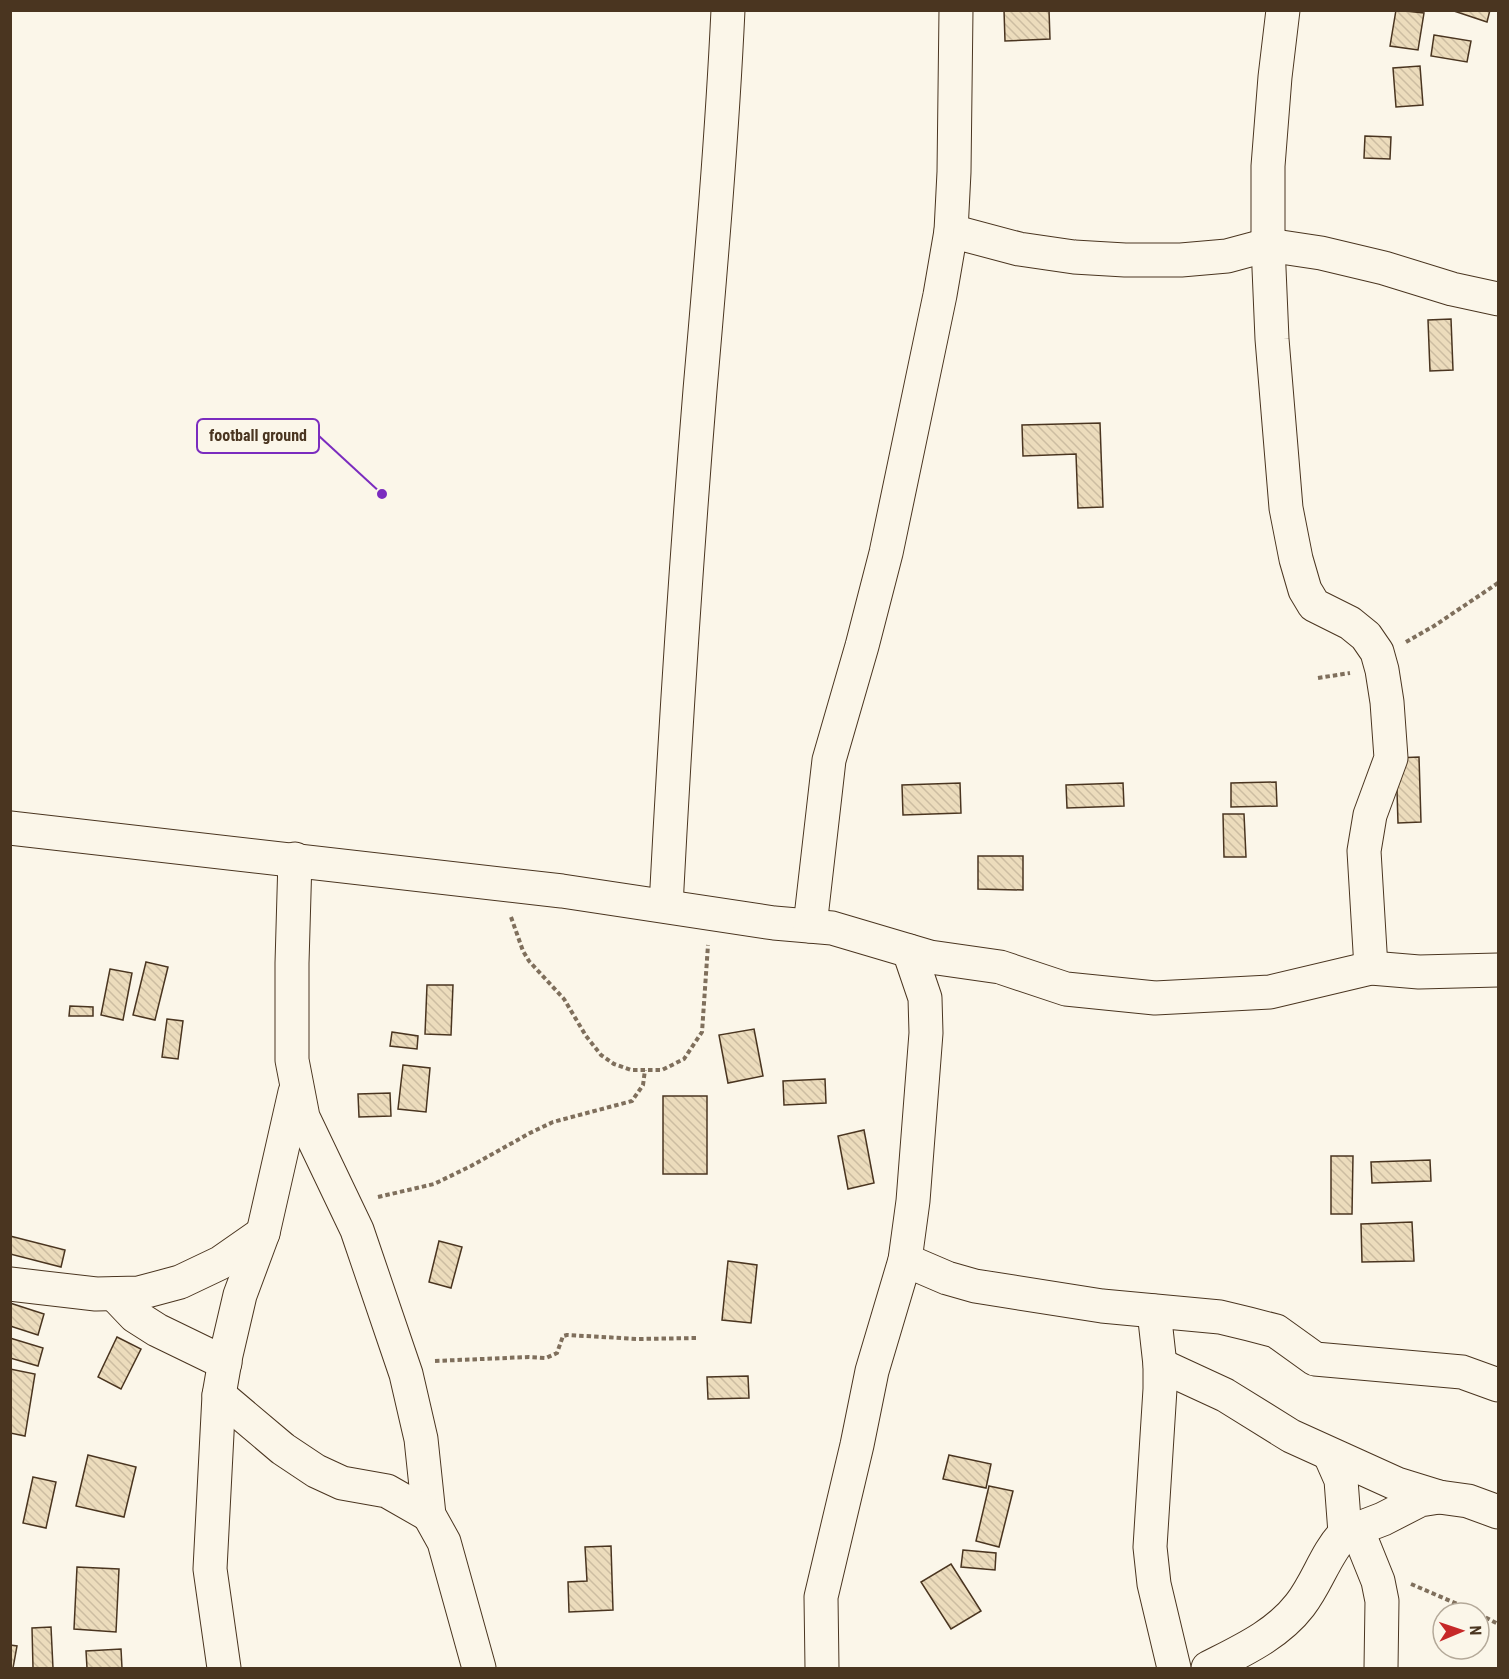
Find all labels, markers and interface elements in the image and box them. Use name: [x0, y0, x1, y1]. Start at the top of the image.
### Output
callout: football ground: [197, 419, 319, 453]
text: football ground: [209, 426, 307, 445]
north arrow: [1431, 1601, 1491, 1661]
text: N: [1466, 1625, 1485, 1636]

